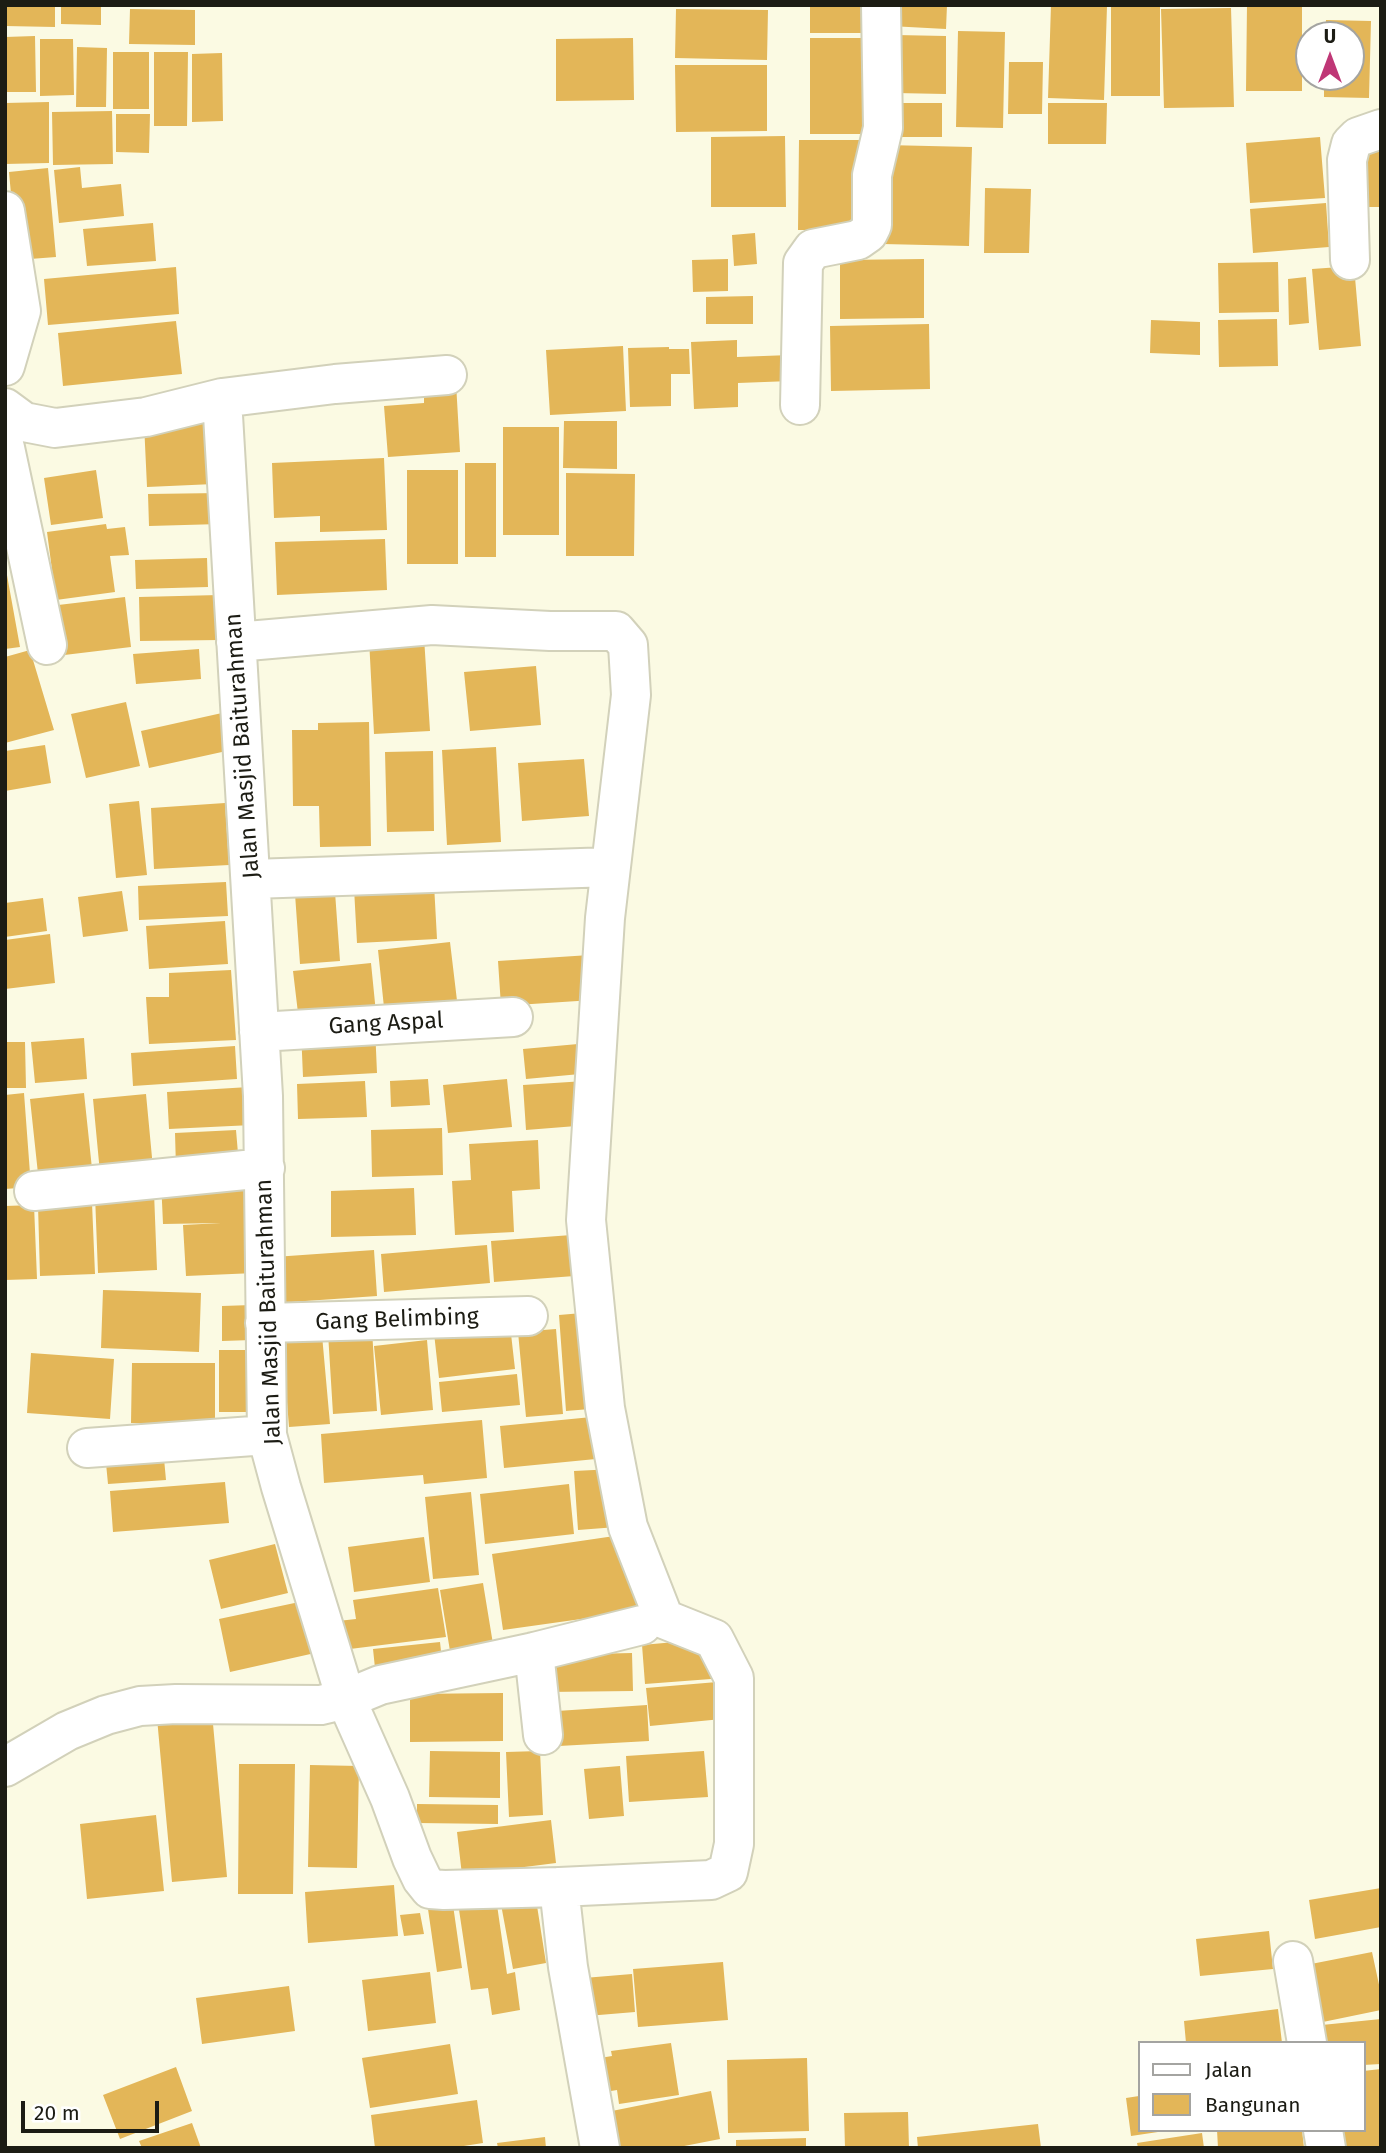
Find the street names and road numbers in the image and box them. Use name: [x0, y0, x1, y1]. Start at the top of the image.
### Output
street label: Jalan Masjid Baiturahman: [220, 612, 266, 880]
street label: Gang Aspal: [328, 1007, 444, 1041]
street label: Jalan Masjid Baiturahman: [251, 1179, 287, 1445]
street label: Gang Belimbing: [315, 1303, 479, 1337]

